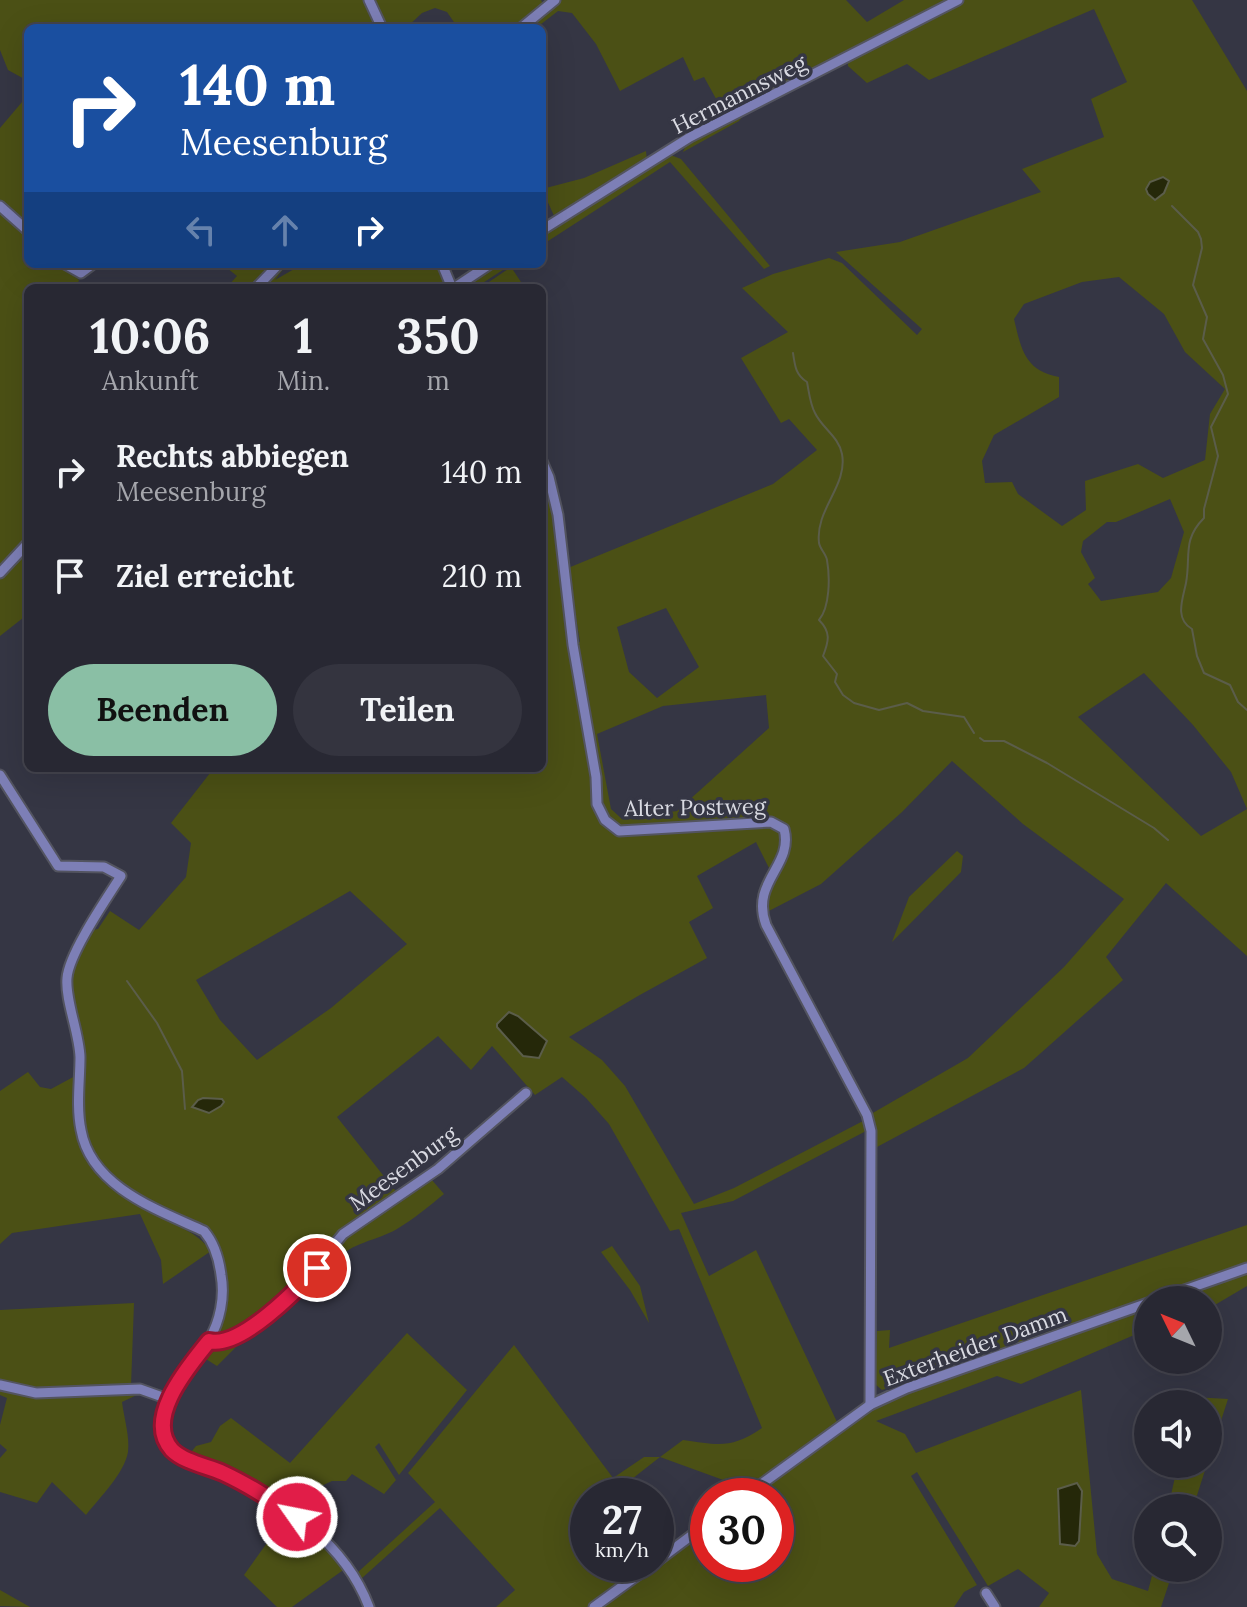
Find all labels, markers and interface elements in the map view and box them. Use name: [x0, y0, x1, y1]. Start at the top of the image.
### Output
street label: Hermannsweg: [667, 48, 812, 140]
text: 140 m: [180, 49, 335, 120]
icon: right: [48, 56, 152, 160]
text: Meesenburg: [180, 119, 387, 165]
icon: left: [179, 208, 223, 252]
icon: ahead: [263, 208, 307, 252]
icon: right: [347, 208, 391, 252]
text: 10:06: [90, 305, 210, 366]
text: 1: [294, 305, 313, 366]
text: 350: [396, 305, 480, 366]
text: Ankunft: [102, 364, 199, 397]
text: Min.: [277, 364, 330, 397]
text: m: [426, 364, 450, 397]
text: Rechts abbiegen: [116, 437, 349, 475]
icon: right: [48, 450, 92, 494]
text: 140 m: [441, 453, 522, 491]
text: Meesenburg: [116, 475, 266, 508]
icon: arrive: [48, 554, 92, 598]
text: Ziel erreicht: [116, 557, 294, 595]
text: 210 m: [442, 557, 522, 595]
button: Beenden: [48, 664, 277, 756]
button: Teilen: [293, 664, 522, 756]
street label: Alter Postweg: [623, 792, 767, 822]
street label: Meesenburg: [343, 1119, 463, 1217]
pin: [283, 1234, 351, 1302]
icon: arrive: [295, 1246, 339, 1290]
north arrow: [1134, 1286, 1222, 1374]
map controls: [1134, 1286, 1222, 1582]
street label: Exterheider Damm: [879, 1300, 1071, 1392]
button: sound: [1134, 1390, 1222, 1478]
position arrow: [255, 1475, 339, 1559]
speed limit sign: 30: [690, 1478, 794, 1582]
text: 27: [602, 1494, 642, 1545]
button: search: [1134, 1494, 1222, 1582]
text: km/h: [595, 1537, 649, 1562]

